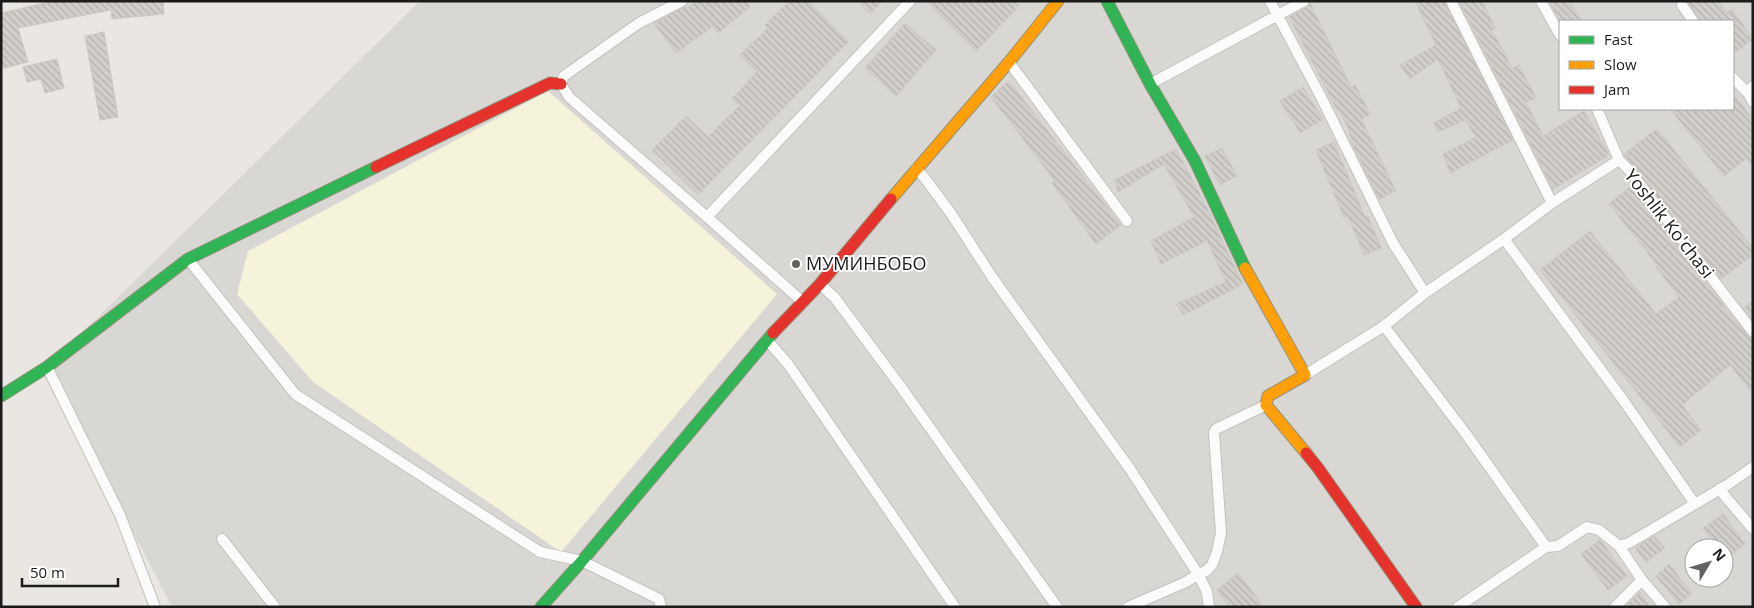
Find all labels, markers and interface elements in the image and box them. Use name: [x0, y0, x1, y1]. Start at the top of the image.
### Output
legend: [1559, 20, 1734, 110]
text: Fast: [1604, 29, 1633, 49]
text: Slow: [1604, 54, 1637, 74]
text: Jam: [1602, 79, 1630, 99]
street label: Yoshlik Ko'chasi: [1620, 164, 1720, 283]
place label: МУМИНБОБО: [806, 251, 926, 275]
marker: МУМИНБОБО: [790, 258, 802, 270]
north arrow: [1684, 538, 1734, 588]
text: N: [1709, 544, 1731, 565]
scale bar: [22, 556, 119, 588]
text: 50 m: [30, 562, 65, 582]

